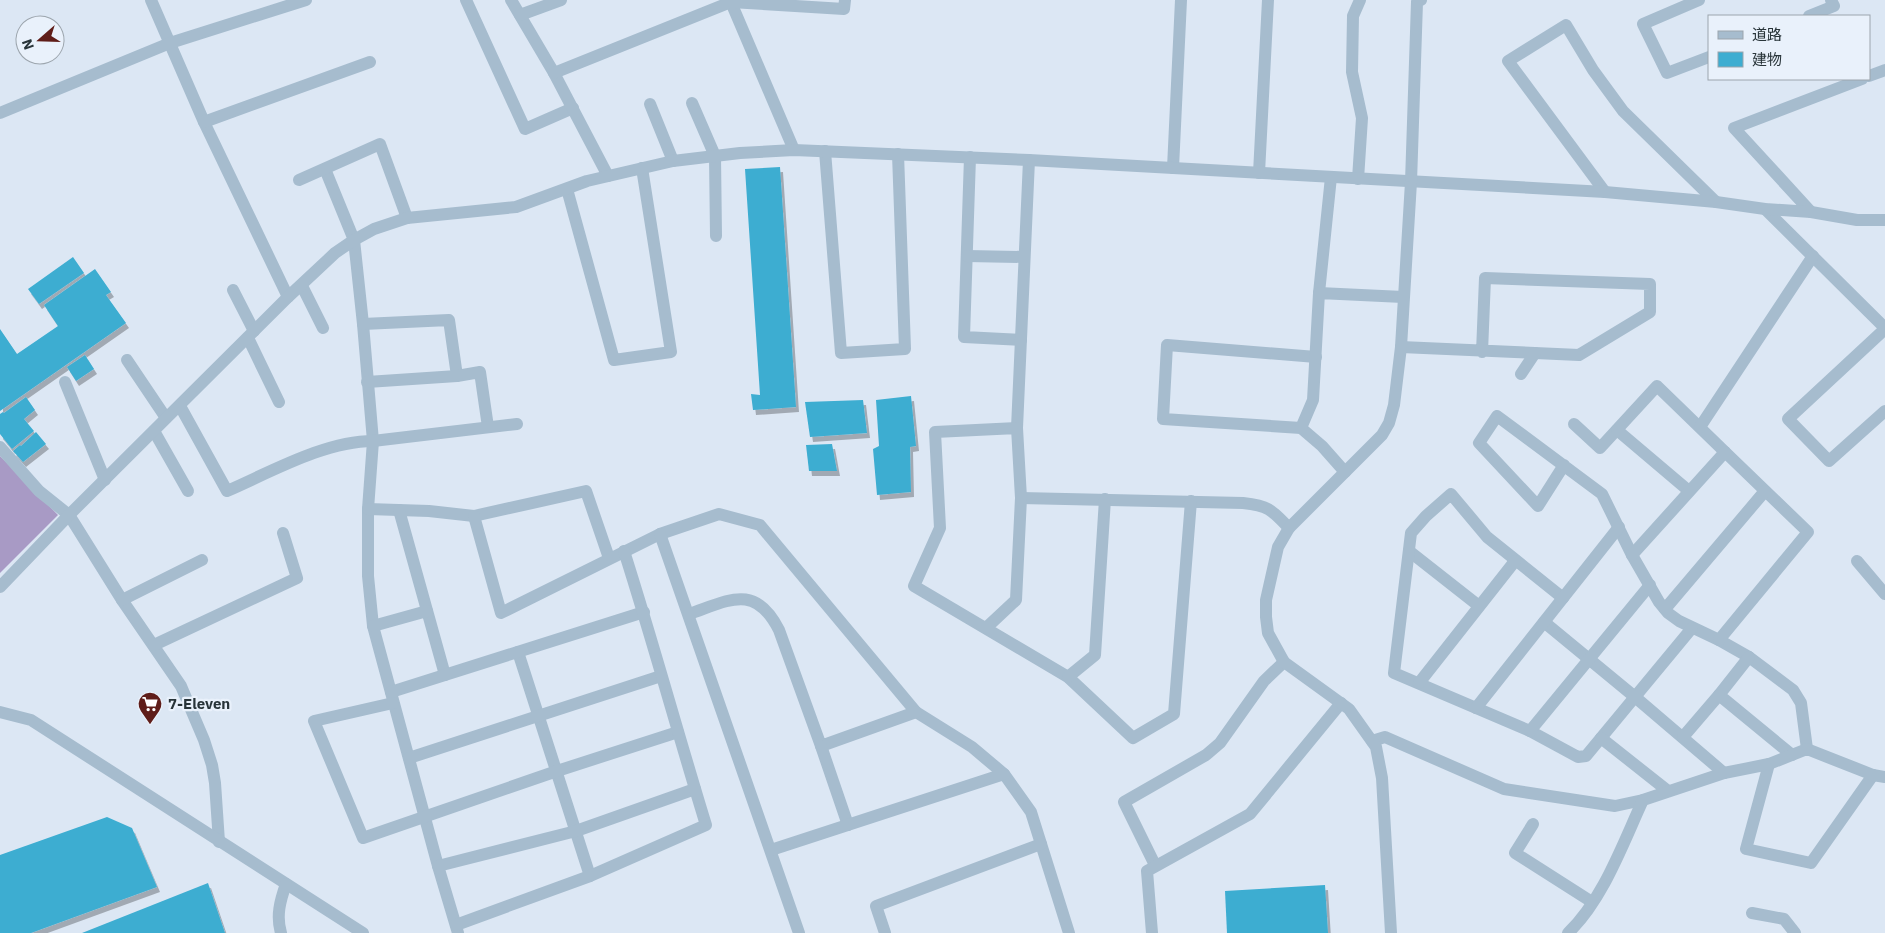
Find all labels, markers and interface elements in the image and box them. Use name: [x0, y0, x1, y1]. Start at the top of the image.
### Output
north arrow: [15, 15, 65, 65]
legend: [1708, 15, 1870, 80]
text: 道路: [1752, 25, 1782, 44]
text: N: [18, 37, 38, 52]
text: 建物: [1752, 50, 1782, 69]
supermarket icon: 7-Eleven: [137, 691, 163, 725]
place label: 7-Eleven: [168, 694, 230, 713]

